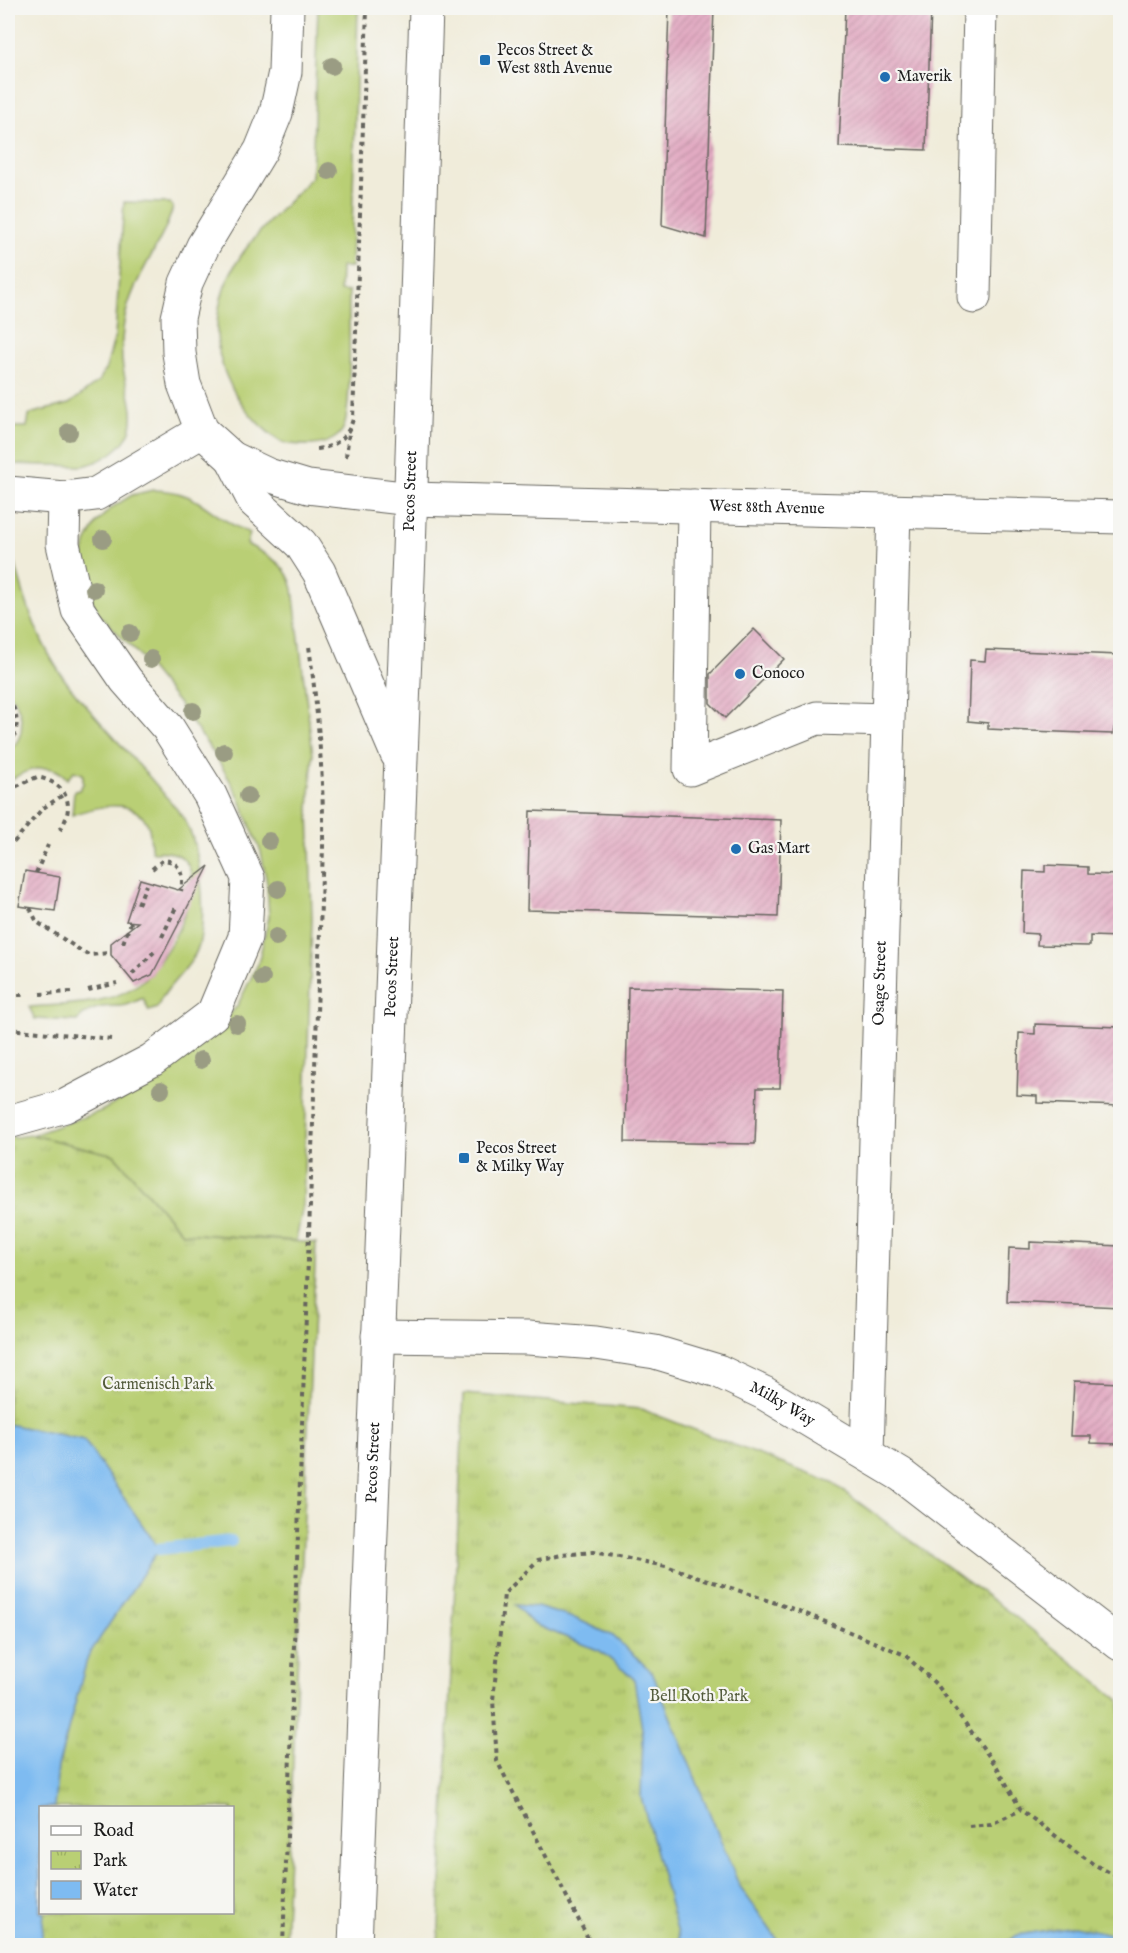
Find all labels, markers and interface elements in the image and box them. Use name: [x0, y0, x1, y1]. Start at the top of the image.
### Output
place label: Pecos Street & West 88th Avenue: [497, 41, 612, 79]
marker: Pecos Street & West 88th Avenue: [478, 53, 492, 67]
place label: Maverik: [897, 67, 952, 87]
marker: Maverik: [878, 70, 892, 84]
street label: Pecos Street: [400, 450, 422, 532]
street label: West 88th Avenue: [709, 497, 825, 519]
place label: Conoco: [752, 664, 805, 684]
marker: Conoco: [733, 667, 747, 681]
place label: Gas Mart: [748, 839, 811, 859]
marker: Gas Mart: [729, 842, 743, 856]
street label: Pecos Street: [381, 935, 404, 1017]
street label: Osage Street: [869, 940, 892, 1026]
place label: Pecos Street & Milky Way: [476, 1139, 564, 1177]
marker: Pecos Street & Milky Way: [457, 1151, 471, 1165]
park label: Carmenisch Park: [102, 1375, 214, 1395]
street label: Milky Way: [746, 1378, 819, 1431]
street label: Pecos Street: [362, 1421, 385, 1503]
park label: Bell Roth Park: [650, 1687, 749, 1707]
legend: [39, 1806, 234, 1914]
text: Road: [93, 1820, 134, 1843]
text: Park: [93, 1850, 128, 1873]
text: Water: [93, 1880, 138, 1903]

